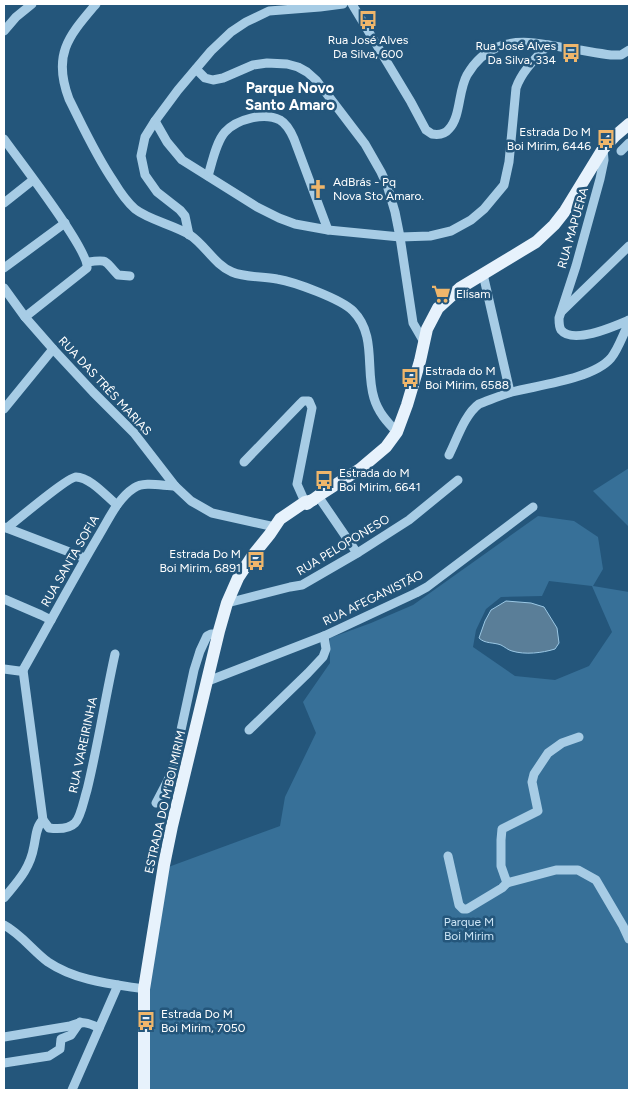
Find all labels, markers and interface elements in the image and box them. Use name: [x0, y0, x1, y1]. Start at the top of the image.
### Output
bus stop icon: Rua José Alves Da Silva, 600: [357, 9, 379, 31]
place label: Rua José Alves Da Silva, 600: [328, 33, 409, 61]
place label: Rua José Alves Da Silva, 334: [475, 39, 557, 67]
bus stop icon: Rua José Alves Da Silva, 334: [560, 42, 582, 64]
district label: Parque Novo Santo Amaro: [245, 79, 335, 114]
place label: Estrada Do M Boi Mirim, 6446: [507, 125, 591, 153]
bus stop icon: Estrada Do M Boi Mirim, 6446: [595, 128, 617, 150]
place label: AdBrás - Pq Nova Sto Amaro.: [333, 175, 424, 203]
church icon: AdBrás - Pq Nova Sto Amaro.: [307, 178, 329, 200]
street label: RUA MAPUERA: [555, 186, 591, 270]
supermarket icon: Elisam: [430, 283, 452, 305]
place label: Elisam: [456, 287, 490, 301]
street label: RUA DAS TRÊS MARIAS: [56, 334, 154, 438]
place label: Estrada do M Boi Mirim, 6588: [425, 364, 509, 392]
bus stop icon: Estrada do M Boi Mirim, 6588: [399, 367, 421, 389]
place label: Estrada do M Boi Mirim, 6641: [339, 466, 421, 494]
bus stop icon: Estrada do M Boi Mirim, 6641: [313, 469, 335, 491]
street label: RUA PELOPONESO: [294, 512, 392, 578]
street label: RUA SANTA SOFIA: [38, 513, 102, 609]
place label: Estrada Do M Boi Mirim, 6891: [159, 547, 241, 575]
bus stop icon: Estrada Do M Boi Mirim, 6891: [245, 550, 267, 572]
street label: RUA AFEGANISTÃO: [321, 568, 425, 628]
street label: RUA VAREIRINHA: [66, 696, 100, 794]
street label: ESTRADA DO M'BOI MIRIM: [142, 729, 188, 875]
park label: Parque M Boi Mirim: [444, 915, 494, 943]
place label: Estrada Do M Boi Mirim, 7050: [161, 1007, 246, 1035]
bus stop icon: Estrada Do M Boi Mirim, 7050: [135, 1010, 157, 1032]

